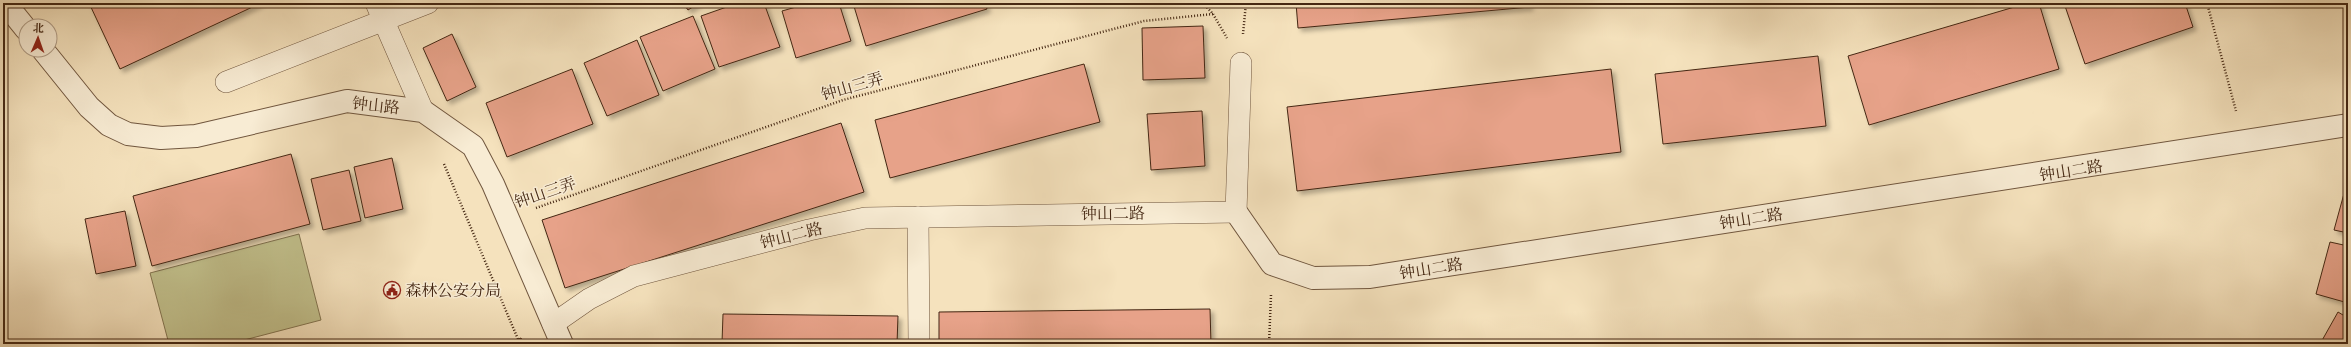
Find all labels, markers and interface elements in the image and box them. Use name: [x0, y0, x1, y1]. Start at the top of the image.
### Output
north arrow: [18, 18, 58, 58]
text: 北: [33, 22, 44, 36]
street label: 钟山三弄: [819, 69, 886, 105]
street label: 钟山路: [351, 94, 401, 118]
street label: 钟山二路: [2038, 156, 2104, 186]
street label: 钟山三弄: [512, 173, 579, 213]
street label: 钟山二路: [1081, 203, 1145, 225]
street label: 钟山二路: [1718, 204, 1784, 234]
street label: 钟山二路: [758, 219, 825, 253]
street label: 钟山二路: [1398, 254, 1464, 284]
public building icon: 森林公安分局: [382, 280, 402, 300]
place label: 森林公安分局: [405, 281, 501, 301]

